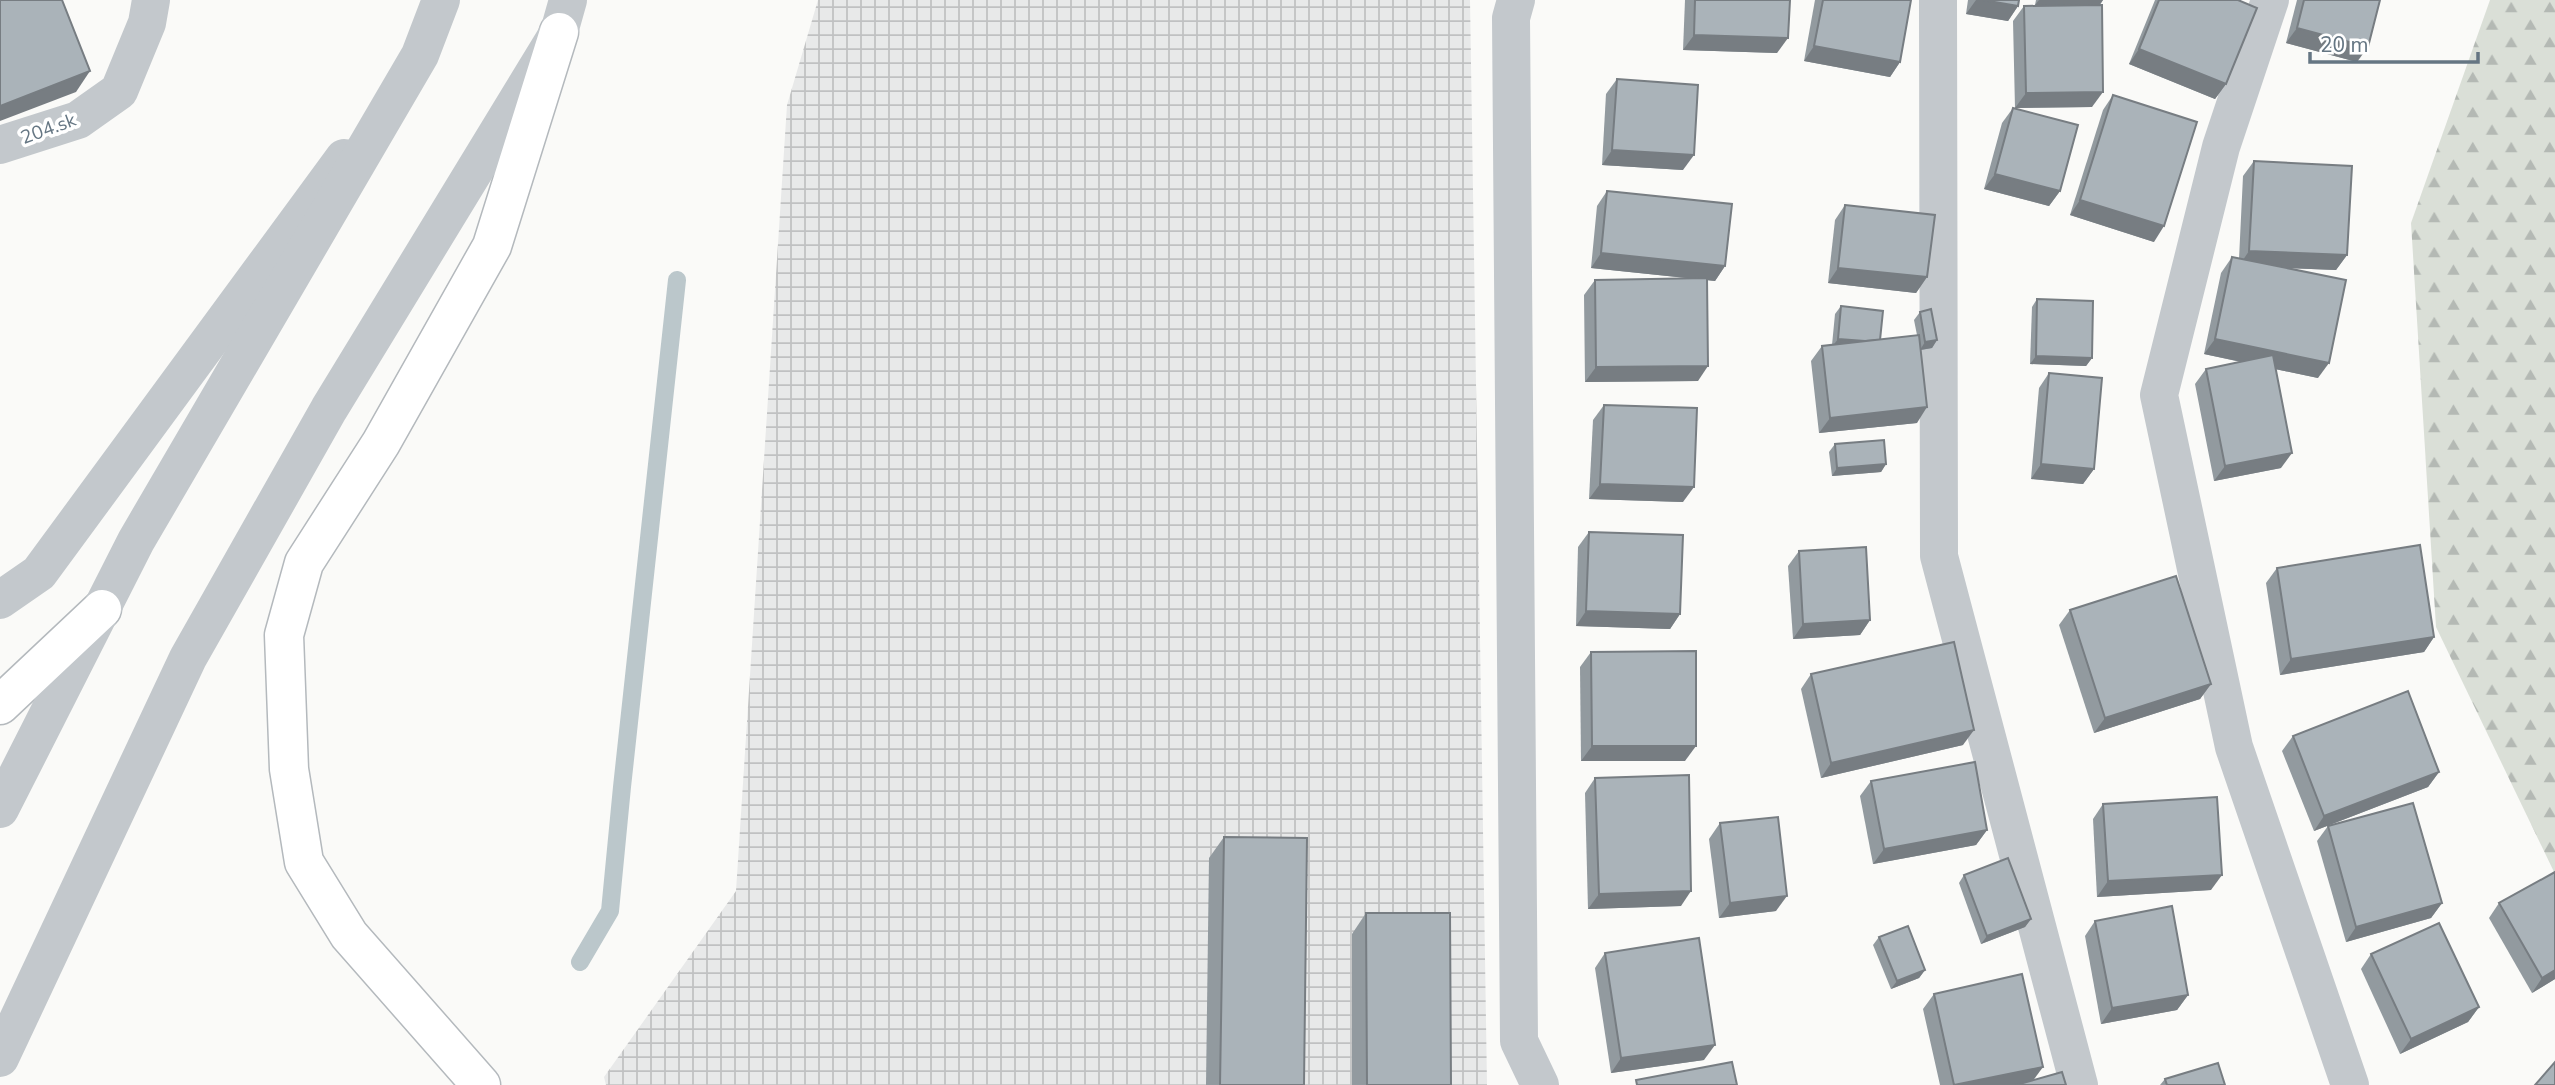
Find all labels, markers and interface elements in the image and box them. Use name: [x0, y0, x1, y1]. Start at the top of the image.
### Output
scale bar: [2310, 21, 2478, 65]
text: 20 m: [2320, 31, 2369, 59]
street label: 204.sk: [17, 107, 80, 151]

